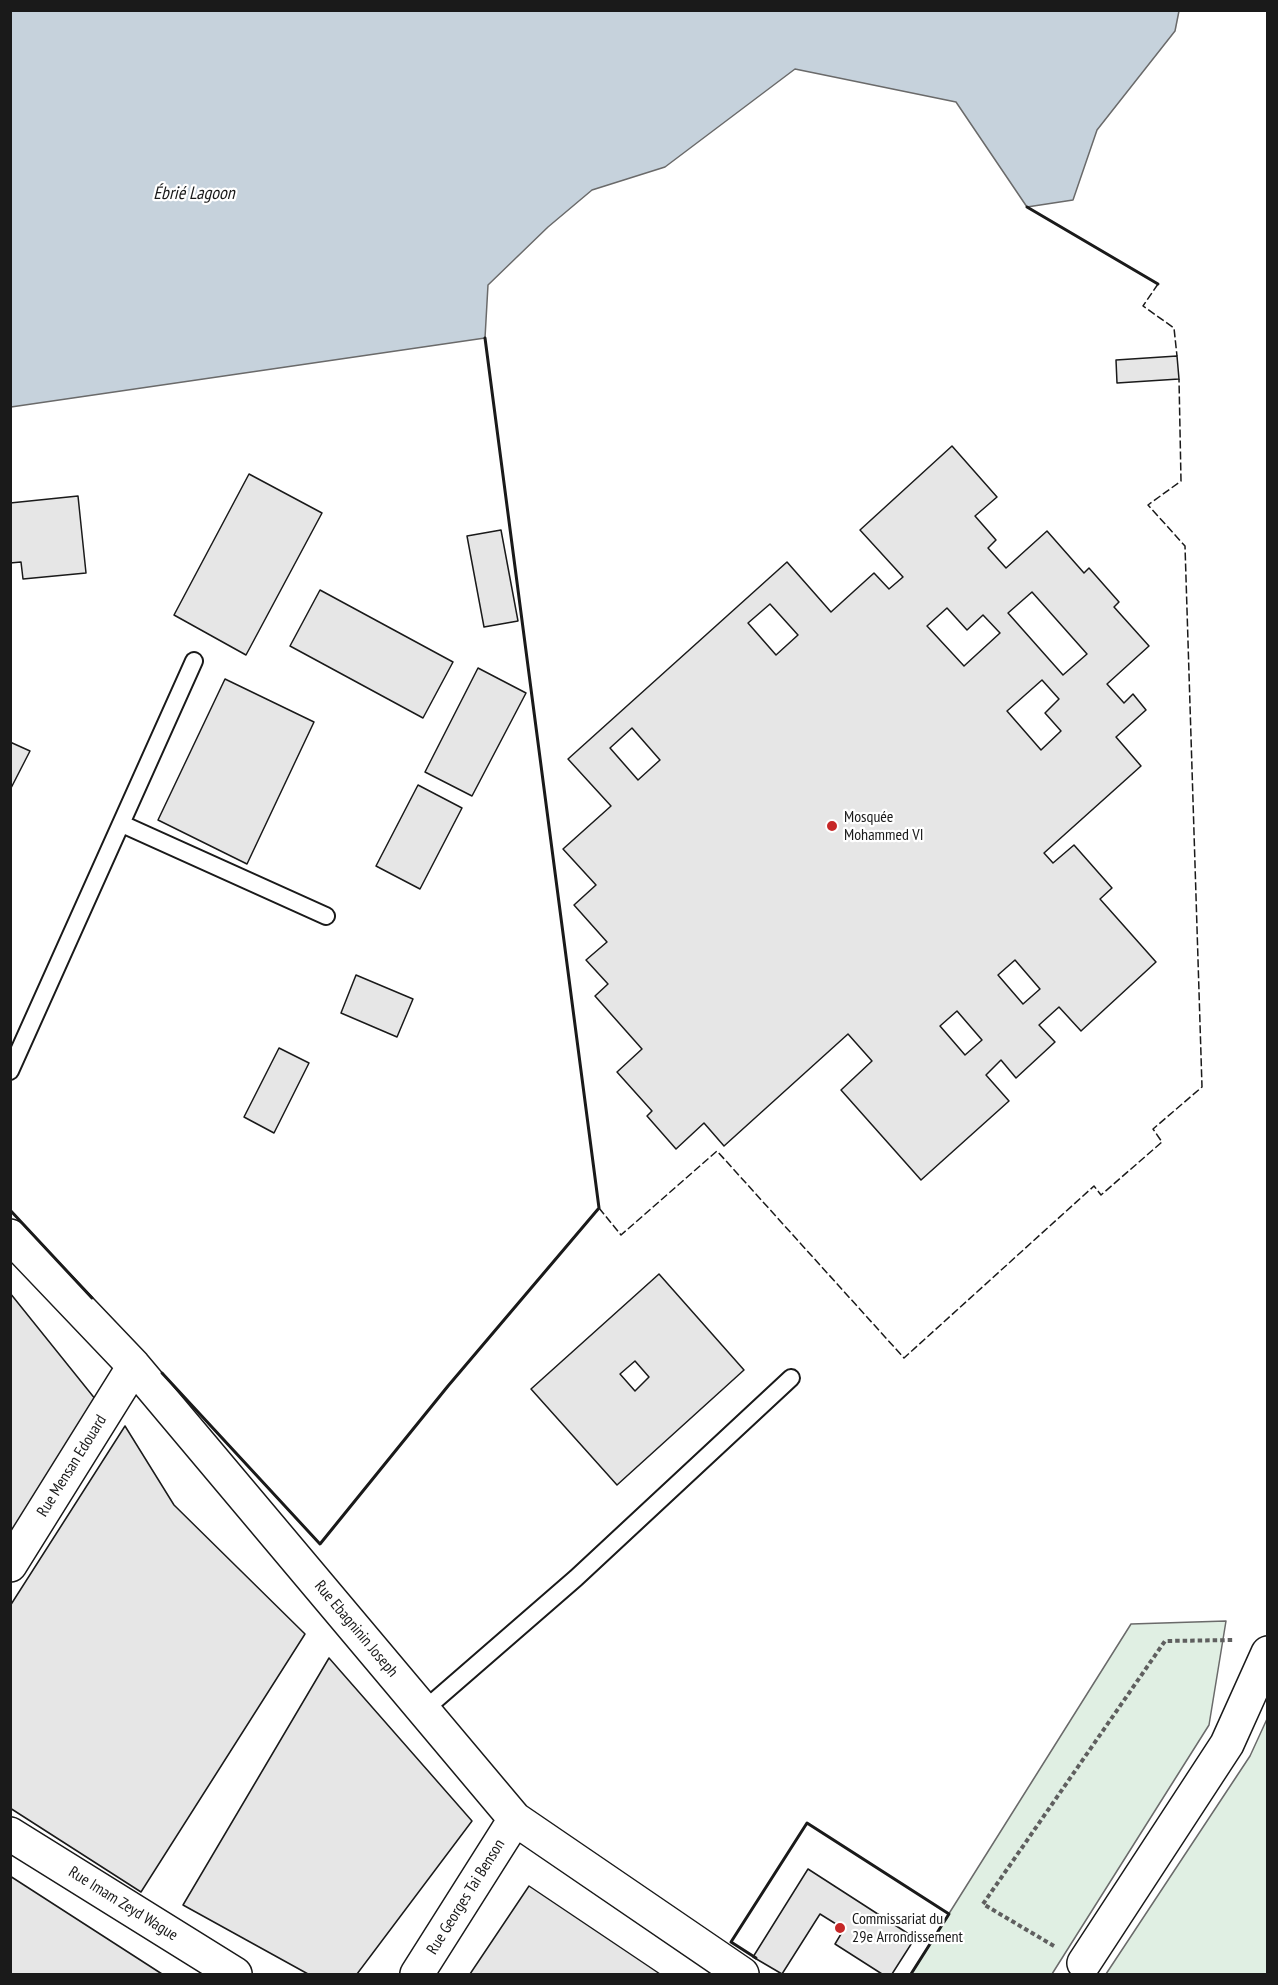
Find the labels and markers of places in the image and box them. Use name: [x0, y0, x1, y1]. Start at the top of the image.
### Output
place label: Mosquée Mohammed VI: [844, 807, 923, 845]
marker: Mosquée Mohammed VI: [825, 819, 839, 833]
place label: Commissariat du 29e Arrondissement: [852, 1909, 963, 1947]
marker: Commissariat du 29e Arrondissement: [833, 1921, 847, 1935]

